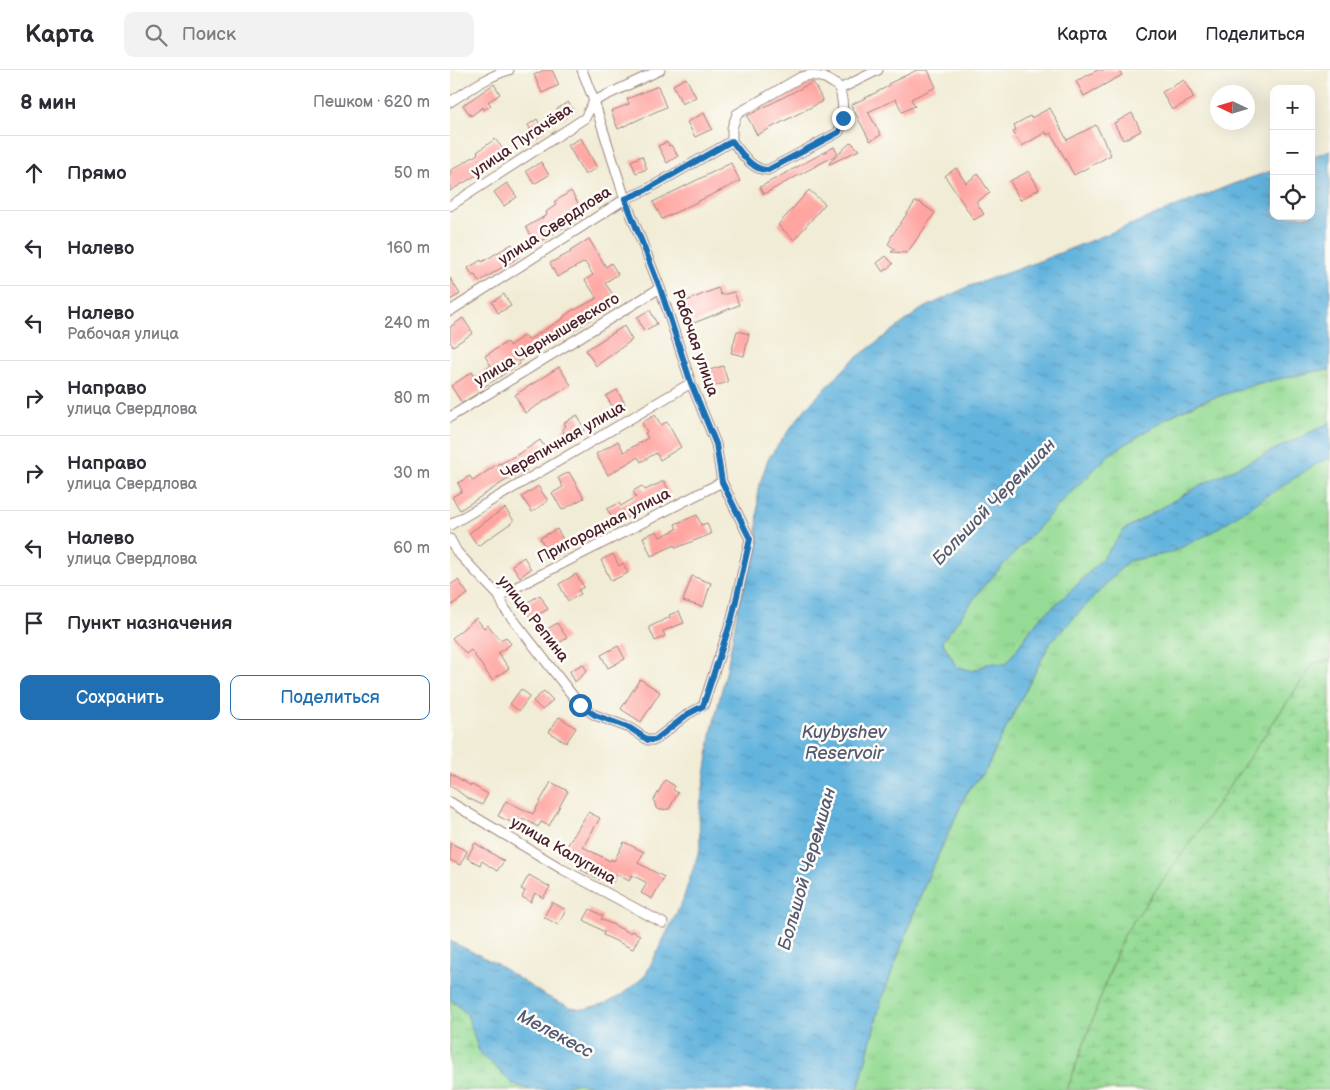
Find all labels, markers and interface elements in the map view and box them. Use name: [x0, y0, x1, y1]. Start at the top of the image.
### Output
search box: [124, 12, 474, 57]
text: Карта: [25, 20, 94, 49]
icon: search: [142, 21, 170, 49]
text: Поиск: [182, 23, 236, 46]
text: Карта: [1057, 24, 1107, 45]
text: Слои: [1135, 24, 1177, 45]
text: Поделиться: [1205, 24, 1305, 45]
north arrow: [1210, 85, 1255, 130]
map controls: [1270, 85, 1315, 220]
button: +: [1270, 85, 1315, 130]
text: 8 мин: [20, 90, 76, 115]
text: Пешком · 620 m: [313, 93, 430, 112]
street label: улица Пугачёва: [468, 100, 577, 182]
route end: [832, 107, 855, 130]
button: −: [1270, 130, 1315, 175]
icon: ahead: [20, 159, 48, 187]
text: Прямо: [67, 162, 127, 185]
text: 50 m: [394, 164, 430, 183]
button: locate: [1270, 175, 1315, 220]
street label: улица Свердлова: [495, 182, 615, 269]
icon: left: [20, 234, 48, 262]
text: Налево: [67, 237, 134, 260]
text: 160 m: [387, 239, 430, 258]
street label: Рабочая улица: [668, 287, 722, 400]
street label: улица Чернышевского: [471, 289, 623, 391]
text: Налево: [67, 302, 134, 325]
icon: left: [20, 309, 48, 337]
text: 240 m: [384, 314, 430, 333]
text: Рабочая улица: [67, 325, 179, 344]
text: Направо: [67, 377, 147, 400]
icon: right: [20, 384, 48, 412]
text: 80 m: [394, 389, 430, 408]
street label: Черепичная улица: [498, 398, 629, 484]
text: улица Свердлова: [67, 400, 197, 419]
water label: Большой Черемшан: [928, 434, 1060, 570]
text: Направо: [67, 452, 147, 475]
icon: right: [20, 459, 48, 487]
text: 30 m: [393, 464, 430, 483]
text: улица Свердлова: [67, 475, 197, 494]
street label: Пригородная улица: [534, 484, 674, 568]
text: Налево: [67, 527, 134, 550]
icon: left: [20, 534, 48, 562]
text: 60 m: [393, 539, 430, 558]
text: улица Свердлова: [67, 550, 197, 569]
street label: улица Репина: [493, 572, 573, 666]
icon: arrive: [20, 609, 48, 637]
text: Пункт назначения: [67, 612, 232, 635]
button: Сохранить: [20, 675, 220, 720]
button: Поделиться: [230, 675, 430, 720]
route start: [569, 694, 592, 717]
water label: Kuybyshev Reservoir: [802, 722, 888, 764]
water label: Большой Черемшан: [774, 785, 840, 953]
street label: улица Калугина: [507, 813, 620, 889]
water label: Мелекесс: [514, 1005, 597, 1063]

